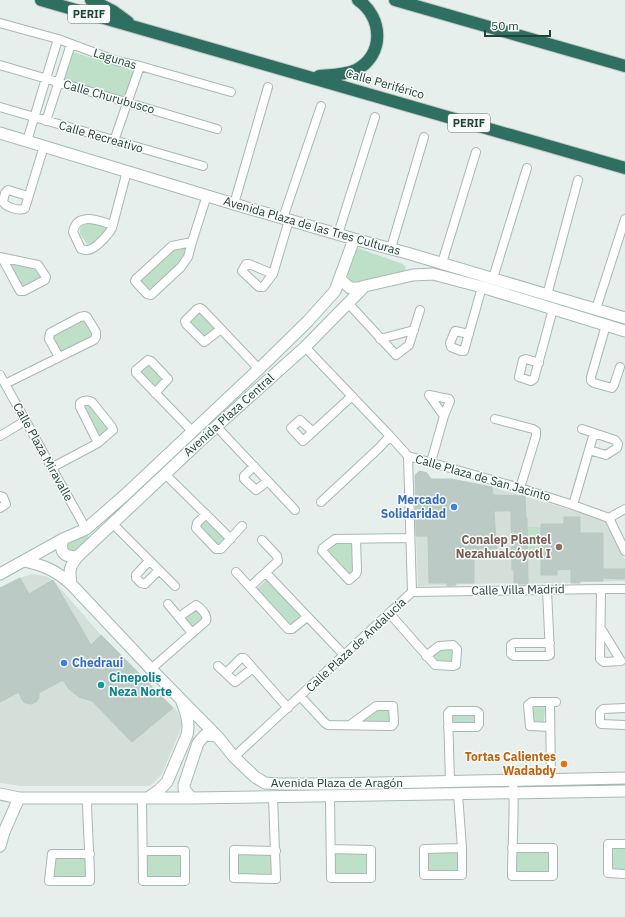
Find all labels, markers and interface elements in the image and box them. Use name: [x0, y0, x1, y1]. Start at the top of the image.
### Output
road number: PERIF: [68, 5, 110, 23]
scale bar: [485, 12, 550, 38]
text: 50 m: [491, 18, 519, 33]
street label: Lagunas: [92, 45, 139, 72]
street label: Calle Periférico: [344, 65, 427, 102]
street label: Calle Churubusco: [62, 76, 157, 117]
road number: PERIF: [448, 114, 490, 132]
street label: Calle Recreativo: [57, 117, 145, 156]
street label: Avenida Plaza de las Tres Culturas: [222, 193, 402, 258]
street label: Avenida Plaza Central: [180, 370, 277, 459]
street label: Calle Plaza Miravalle: [10, 400, 77, 504]
street label: Calle Plaza de San Jacinto: [414, 451, 553, 504]
place label: Mercado Solidaridad: [381, 492, 446, 521]
marker: Mercado Solidaridad: [449, 502, 459, 512]
place label: Conalep Plantel Nezahualcóyotl I: [456, 532, 551, 561]
marker: Conalep Plantel Nezahualcóyotl I: [554, 542, 564, 552]
street label: Calle Villa Madrid: [471, 581, 565, 598]
street label: Calle Plaza de Andalucía: [303, 594, 409, 695]
place label: Chedraui: [72, 655, 123, 670]
marker: Chedraui: [59, 658, 69, 668]
place label: Cinepolis Neza Norte: [109, 670, 172, 699]
marker: Cinepolis Neza Norte: [96, 680, 106, 690]
place label: Tortas Calientes Wadabdy: [465, 749, 557, 778]
marker: Tortas Calientes Wadabdy: [559, 759, 569, 769]
street label: Avenida Plaza de Aragón: [271, 775, 403, 790]

